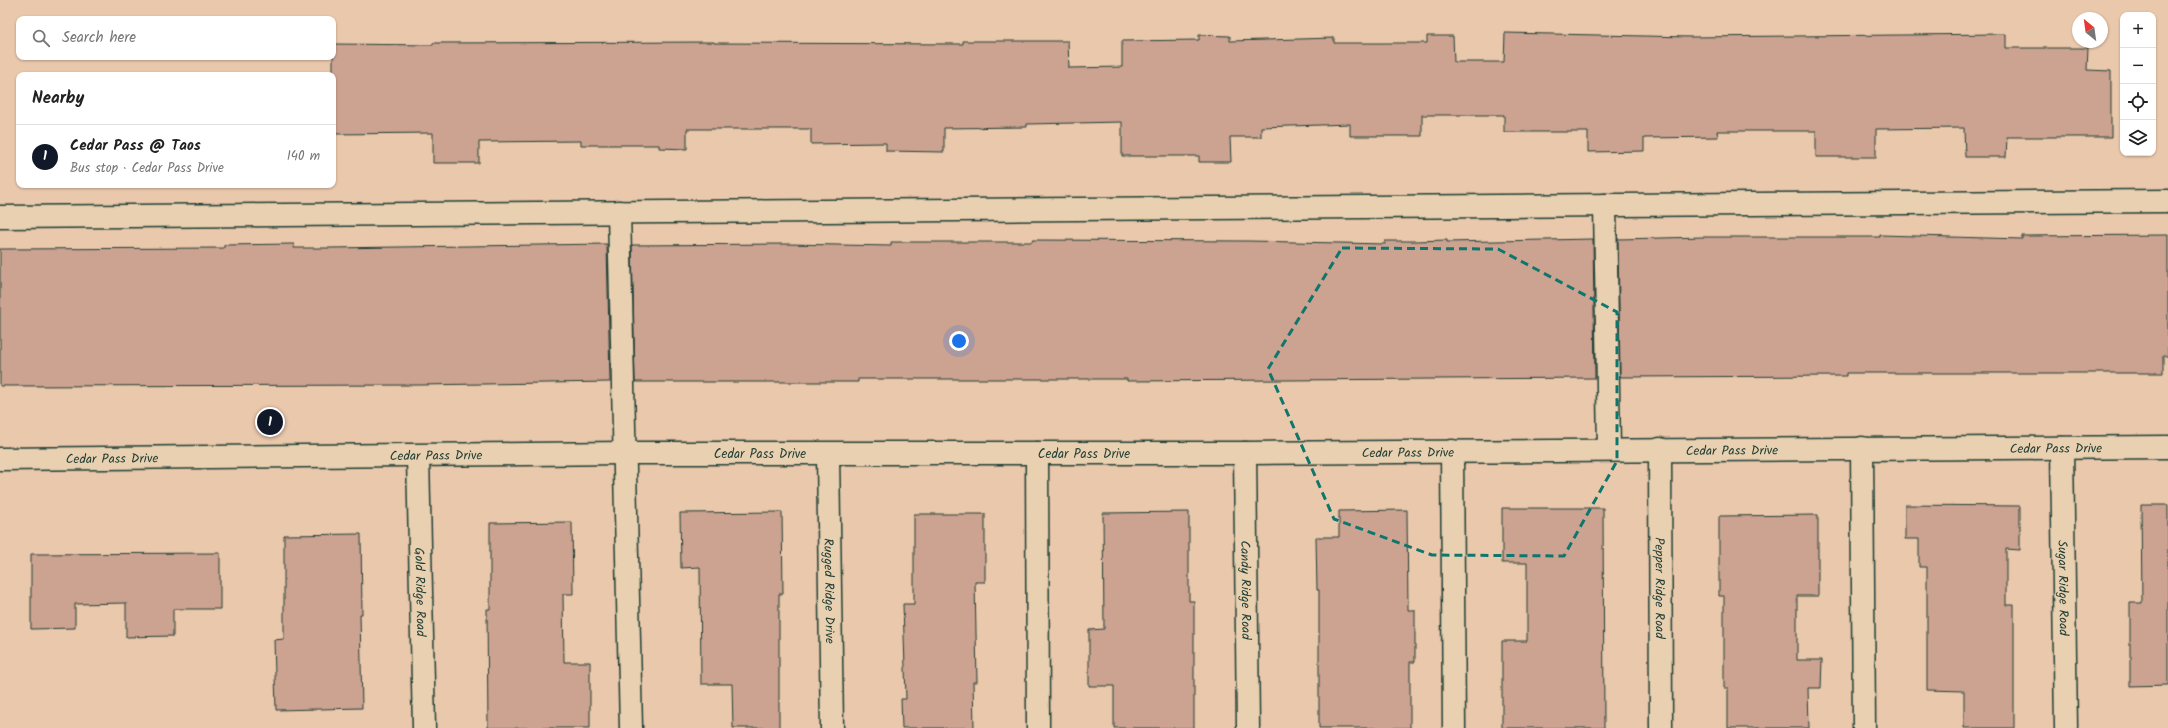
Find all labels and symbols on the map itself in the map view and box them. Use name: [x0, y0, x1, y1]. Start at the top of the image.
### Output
north arrow: [2072, 12, 2108, 48]
your location: [949, 331, 969, 351]
pin: 1: [257, 407, 283, 437]
street label: Cedar Pass Drive: [2010, 438, 2102, 460]
street label: Cedar Pass Drive: [1686, 441, 1778, 462]
street label: Cedar Pass Drive: [1362, 443, 1454, 464]
street label: Cedar Pass Drive: [714, 444, 806, 465]
street label: Cedar Pass Drive: [1038, 444, 1130, 465]
street label: Cedar Pass Drive: [390, 445, 482, 467]
street label: Cedar Pass Drive: [66, 448, 158, 470]
street label: Pepper Ridge Road: [1648, 537, 1670, 639]
street label: Rugged Ridge Drive: [817, 538, 840, 644]
street label: Candy Ridge Road: [1234, 540, 1256, 640]
street label: Sugar Ridge Road: [2051, 540, 2074, 636]
street label: Gold Ridge Road: [408, 547, 431, 637]

